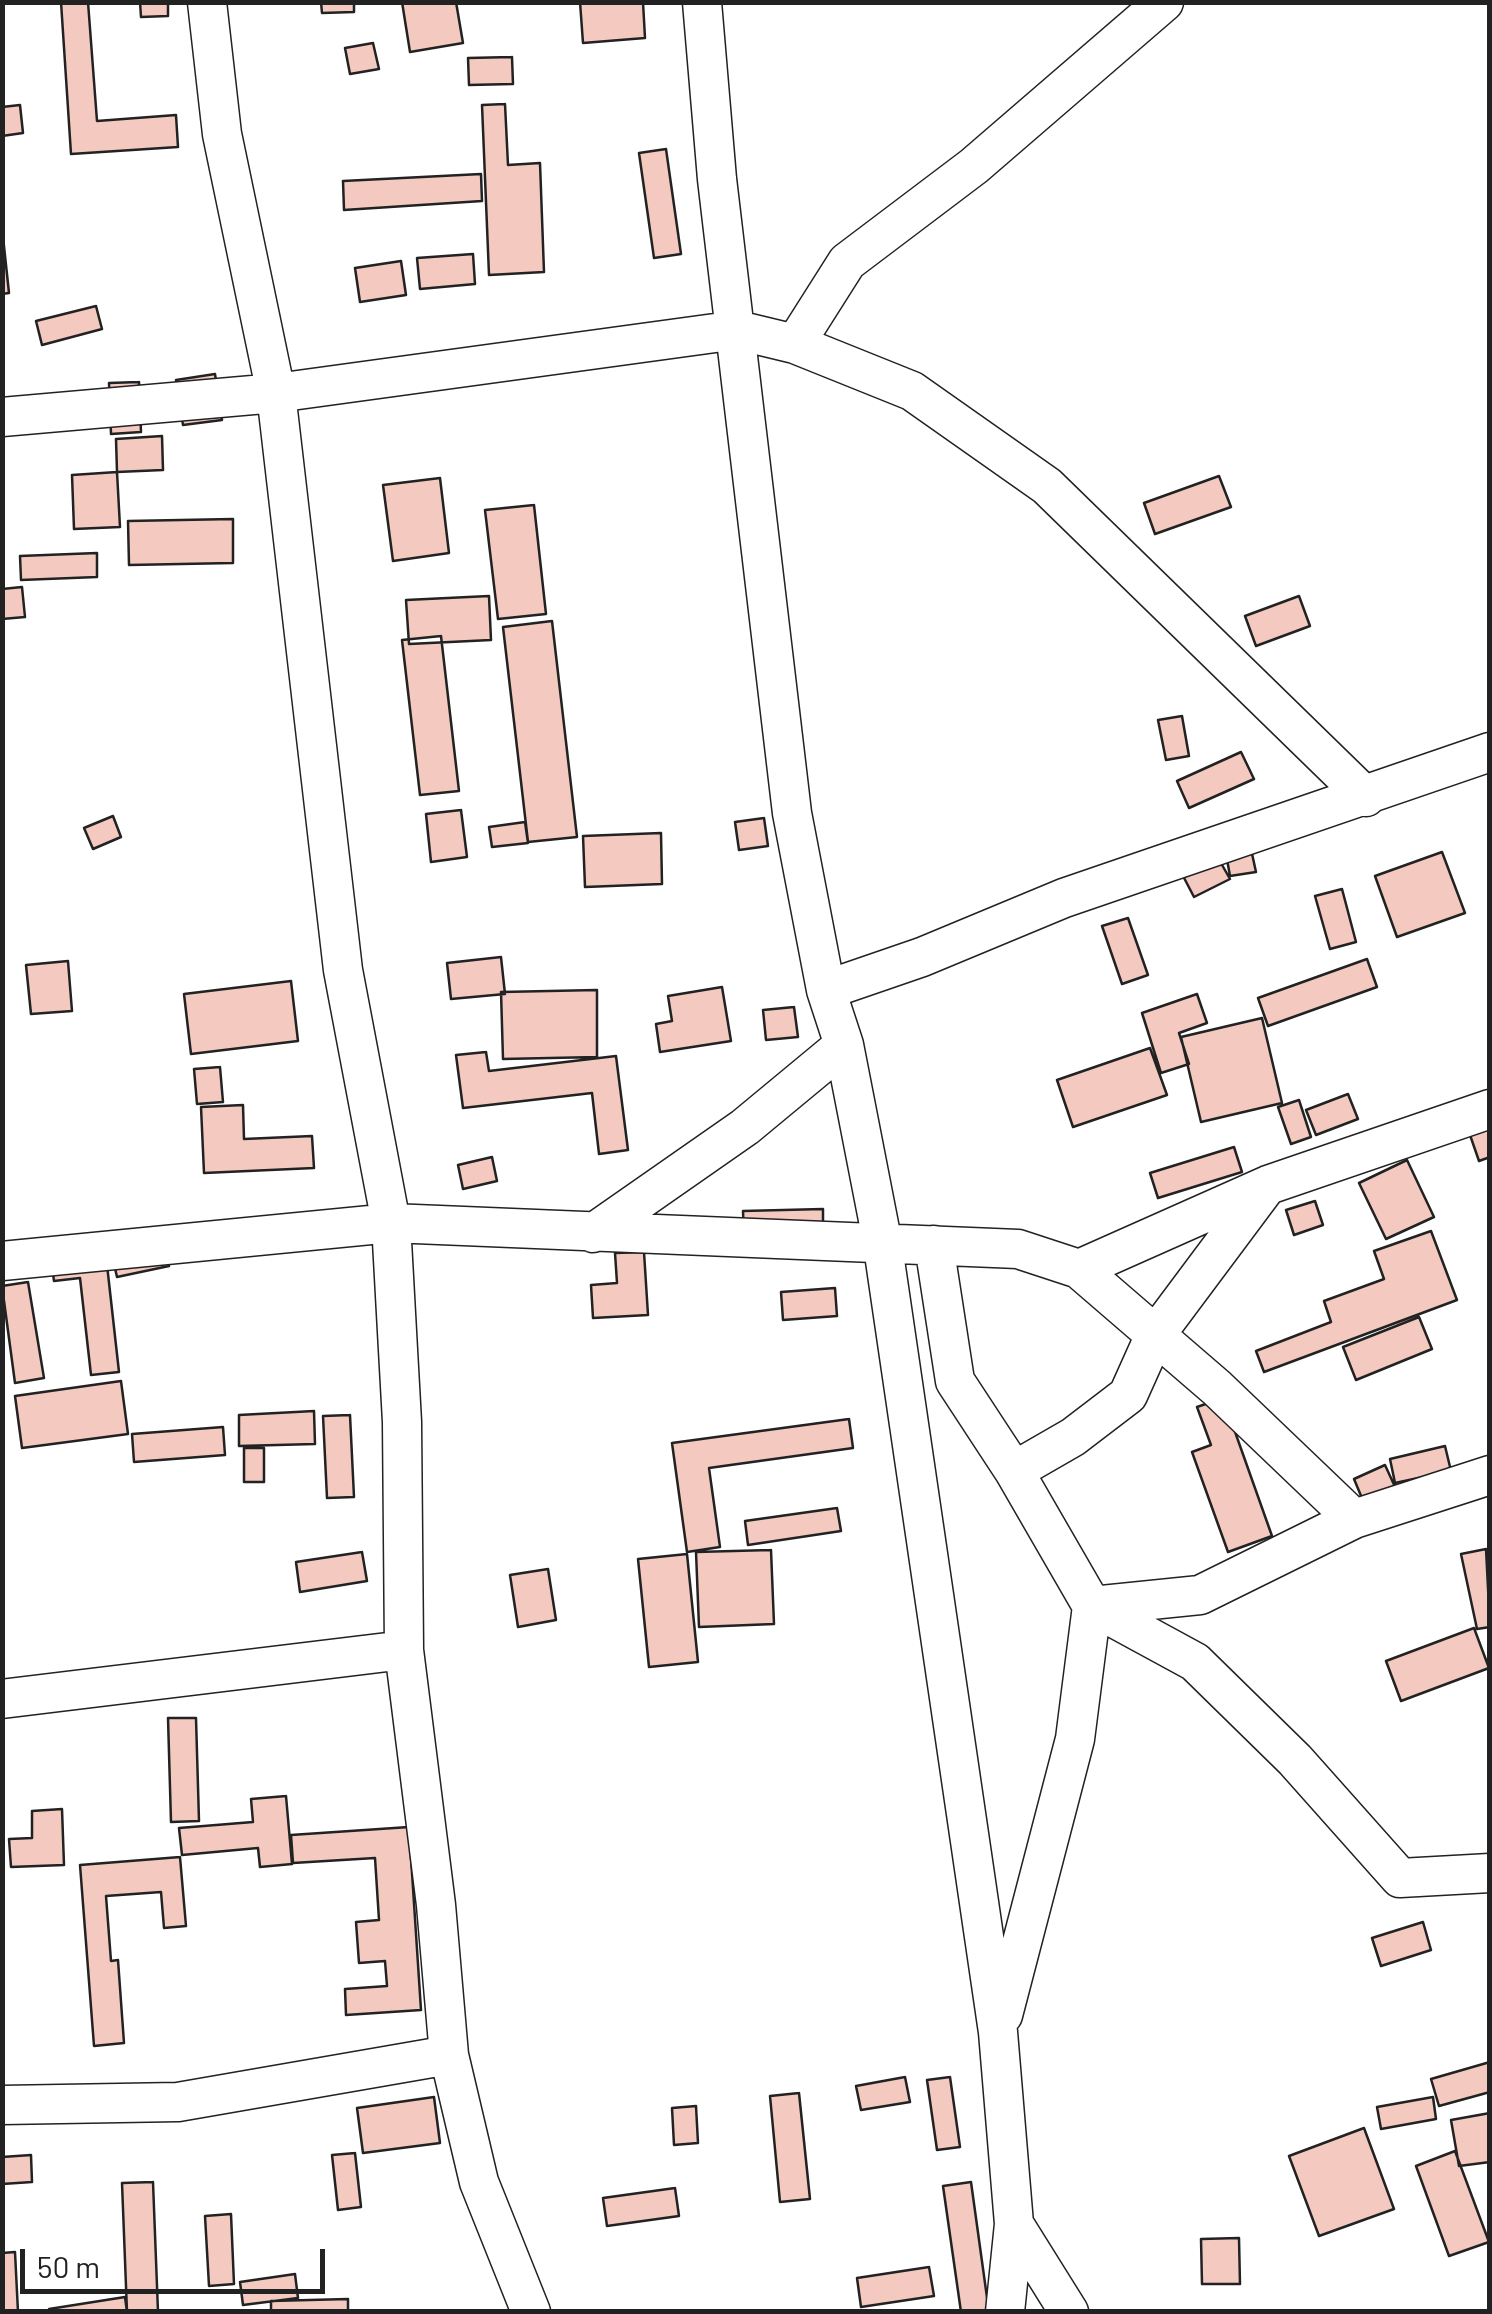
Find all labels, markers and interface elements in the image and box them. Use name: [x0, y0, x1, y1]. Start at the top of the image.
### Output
scale bar: [25, 2229, 330, 2291]
text: 50 m: [37, 2248, 100, 2284]

